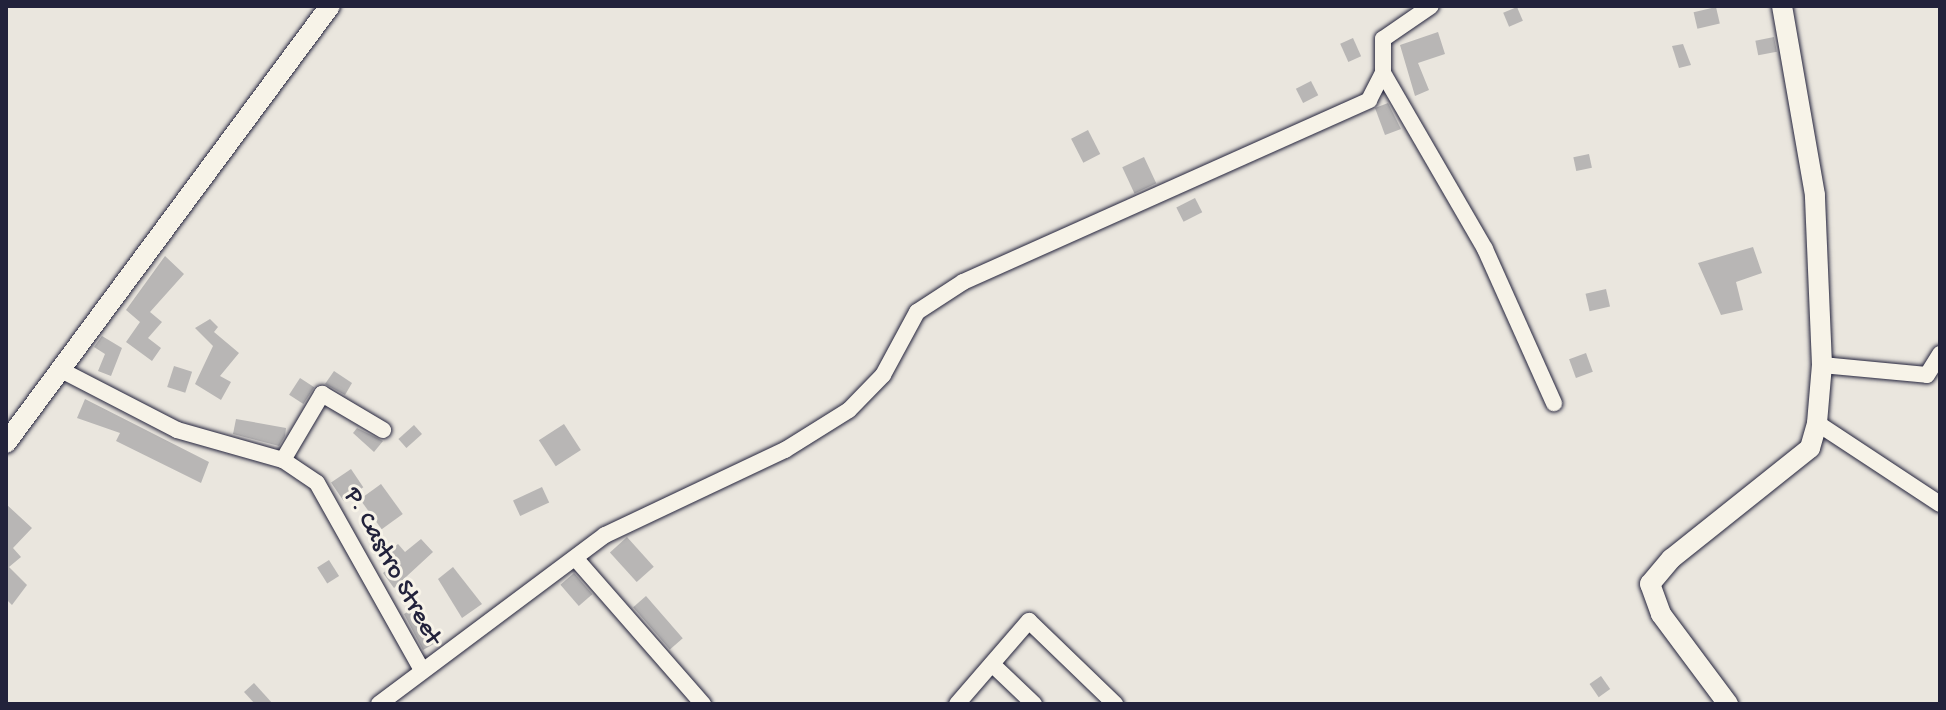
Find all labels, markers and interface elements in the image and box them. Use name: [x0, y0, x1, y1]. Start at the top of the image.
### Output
street label: P. Castro Street: [335, 483, 447, 651]

